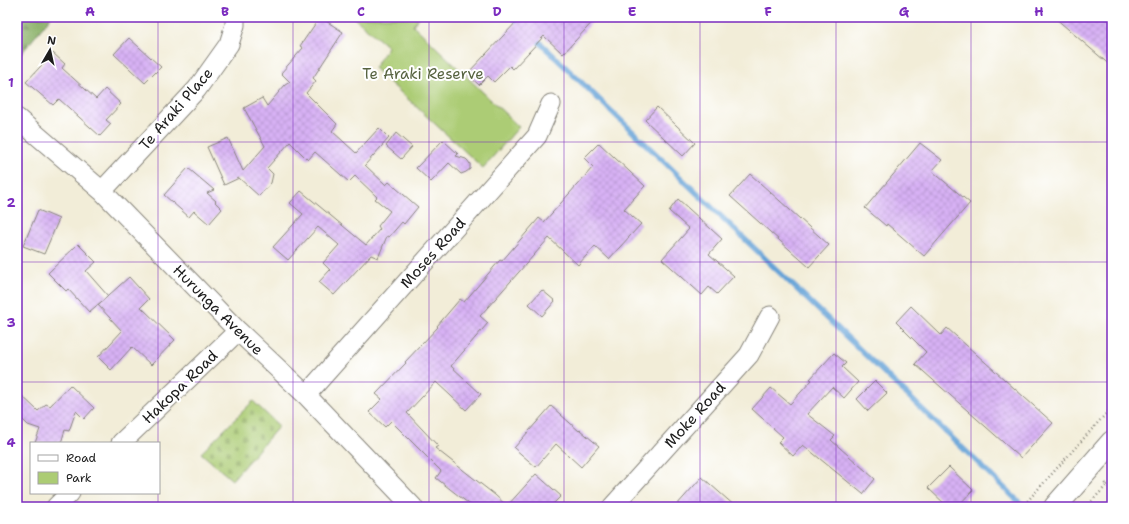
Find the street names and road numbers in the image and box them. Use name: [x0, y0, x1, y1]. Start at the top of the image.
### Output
street label: Te Araki Place: [135, 64, 217, 154]
street label: Moses Road: [396, 213, 470, 293]
street label: Hurunga Avenue: [168, 260, 268, 360]
street label: Hakopa Road: [138, 346, 222, 428]
street label: Moke Road: [660, 377, 730, 452]

